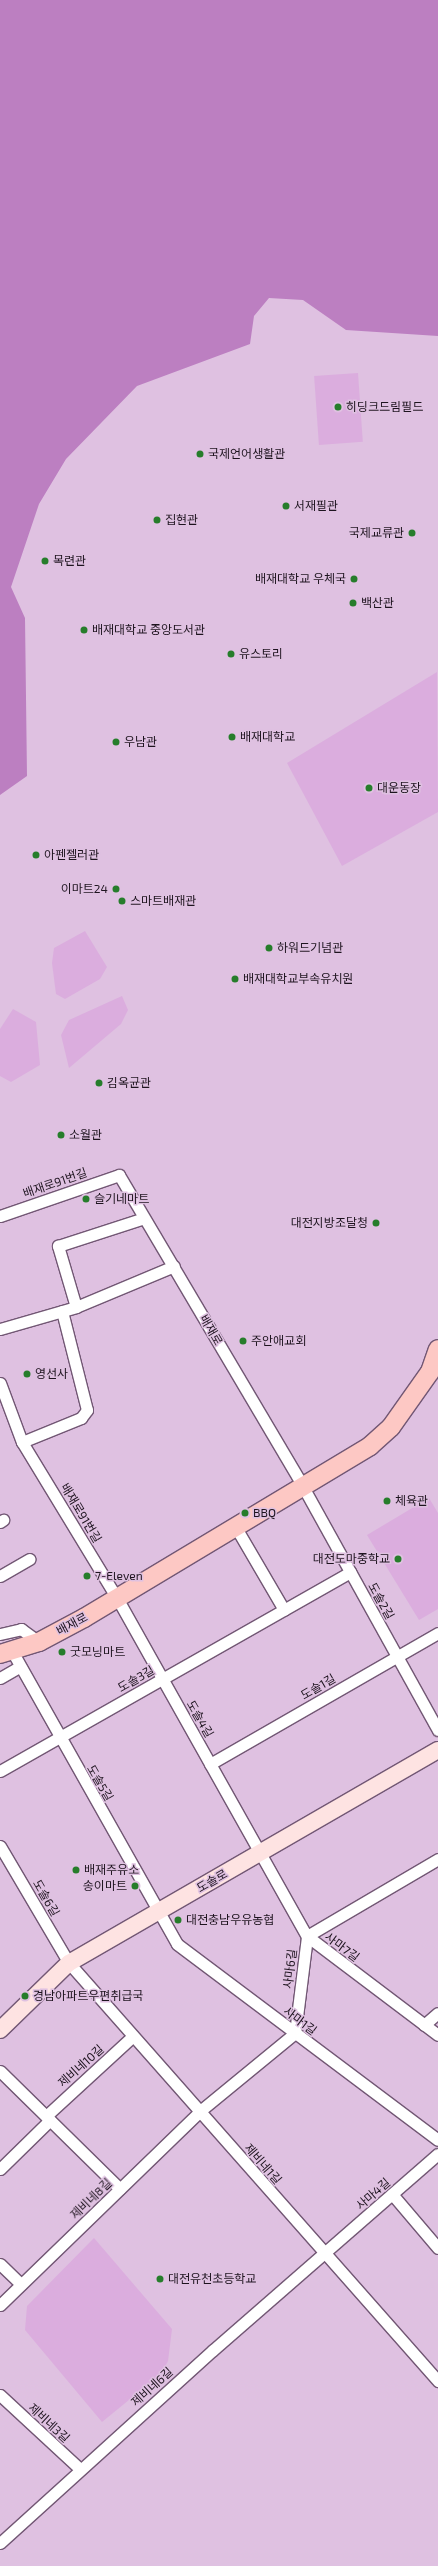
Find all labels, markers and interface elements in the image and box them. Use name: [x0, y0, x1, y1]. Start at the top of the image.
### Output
place label: 히딩크드림필드: [346, 400, 423, 414]
marker: 히딩크드림필드: [333, 402, 343, 412]
place label: 국제언어생활관: [208, 447, 285, 461]
marker: 국제언어생활관: [195, 449, 205, 459]
place label: 서재필관: [294, 499, 338, 513]
marker: 서재필관: [281, 501, 291, 511]
place label: 집현관: [165, 513, 198, 527]
marker: 집현관: [152, 515, 162, 525]
place label: 국제교류관: [349, 526, 404, 540]
marker: 국제교류관: [407, 528, 417, 538]
place label: 목련관: [53, 554, 86, 568]
marker: 목련관: [40, 556, 50, 566]
place label: 배재대학교 우체국: [255, 572, 346, 586]
marker: 배재대학교 우체국: [349, 574, 359, 584]
place label: 백산관: [361, 596, 394, 610]
marker: 백산관: [348, 598, 358, 608]
place label: 배재대학교 중앙도서관: [92, 623, 205, 637]
marker: 배재대학교 중앙도서관: [79, 625, 89, 635]
place label: 유스토리: [239, 647, 283, 661]
marker: 유스토리: [226, 649, 236, 659]
place label: 배재대학교: [240, 730, 295, 744]
marker: 배재대학교: [227, 732, 237, 742]
place label: 우남관: [124, 735, 157, 749]
marker: 우남관: [111, 737, 121, 747]
place label: 대운동장: [377, 781, 421, 795]
marker: 대운동장: [364, 783, 374, 793]
place label: 아펜젤러관: [44, 848, 99, 862]
marker: 아펜젤러관: [31, 850, 41, 860]
place label: 이마트24: [61, 882, 108, 896]
marker: 이마트24: [111, 884, 121, 894]
place label: 스마트배재관: [130, 894, 196, 908]
marker: 스마트배재관: [117, 896, 127, 906]
place label: 하워드기념관: [277, 941, 343, 955]
marker: 하워드기념관: [264, 943, 274, 953]
place label: 배재대학교부속유치원: [243, 972, 353, 986]
marker: 배재대학교부속유치원: [230, 974, 240, 984]
place label: 김옥균관: [107, 1076, 151, 1090]
marker: 김옥균관: [94, 1078, 104, 1088]
place label: 소월관: [69, 1128, 102, 1142]
marker: 소월관: [56, 1130, 66, 1140]
street label: 배재로91번길: [21, 1165, 89, 1201]
place label: 슬기네마트: [94, 1192, 149, 1206]
marker: 슬기네마트: [81, 1194, 91, 1204]
place label: 대전지방조달청: [291, 1216, 368, 1230]
marker: 대전지방조달청: [371, 1218, 381, 1228]
street label: 배재로: [196, 1312, 226, 1348]
place label: 주안애교회: [251, 1334, 306, 1348]
marker: 주안애교회: [238, 1336, 248, 1346]
place label: 영선사: [35, 1367, 68, 1381]
marker: 영선사: [22, 1369, 32, 1379]
street label: 배재로91번길: [58, 1481, 104, 1545]
place label: 체육관: [395, 1494, 428, 1508]
marker: 체육관: [382, 1496, 392, 1506]
place label: BBQ: [253, 1506, 276, 1520]
marker: BBQ: [240, 1508, 250, 1518]
place label: 대전도마중학교: [313, 1552, 390, 1566]
marker: 대전도마중학교: [393, 1554, 403, 1564]
place label: 7-Eleven: [95, 1569, 143, 1583]
marker: 7-Eleven: [82, 1571, 92, 1581]
street label: 도솔2길: [365, 1580, 397, 1622]
street label: 배재로: [54, 1610, 90, 1638]
place label: 굿모닝마트: [70, 1645, 125, 1659]
marker: 굿모닝마트: [57, 1647, 67, 1657]
street label: 도솔3길: [115, 1663, 157, 1695]
street label: 도솔1길: [298, 1671, 338, 1703]
street label: 도솔4길: [184, 1698, 216, 1740]
street label: 도솔5길: [84, 1762, 116, 1804]
place label: 배재주유소: [84, 1863, 139, 1877]
marker: 배재주유소: [71, 1865, 81, 1875]
street label: 도솔로: [194, 1866, 230, 1896]
street label: 도솔6길: [30, 1877, 62, 1919]
place label: 송이마트: [83, 1879, 127, 1893]
marker: 송이마트: [130, 1881, 140, 1891]
place label: 대전충남우유농협: [186, 1913, 274, 1927]
marker: 대전충남우유농협: [173, 1915, 183, 1925]
street label: 사마7길: [322, 1929, 362, 1965]
street label: 사마6길: [280, 1948, 300, 1990]
place label: 경남아파트우편취급국: [33, 1989, 143, 2003]
marker: 경남아파트우편취급국: [20, 1991, 30, 2001]
street label: 사마1길: [281, 2004, 319, 2038]
street label: 제비네10길: [55, 2042, 107, 2090]
street label: 제비네1길: [242, 2141, 284, 2187]
street label: 사마4길: [353, 2175, 393, 2213]
street label: 제비네8길: [67, 2176, 115, 2222]
place label: 대전유천초등학교: [168, 2272, 256, 2286]
marker: 대전유천초등학교: [155, 2274, 165, 2284]
street label: 제비네6길: [128, 2365, 176, 2409]
street label: 제비네3길: [26, 2400, 72, 2446]

